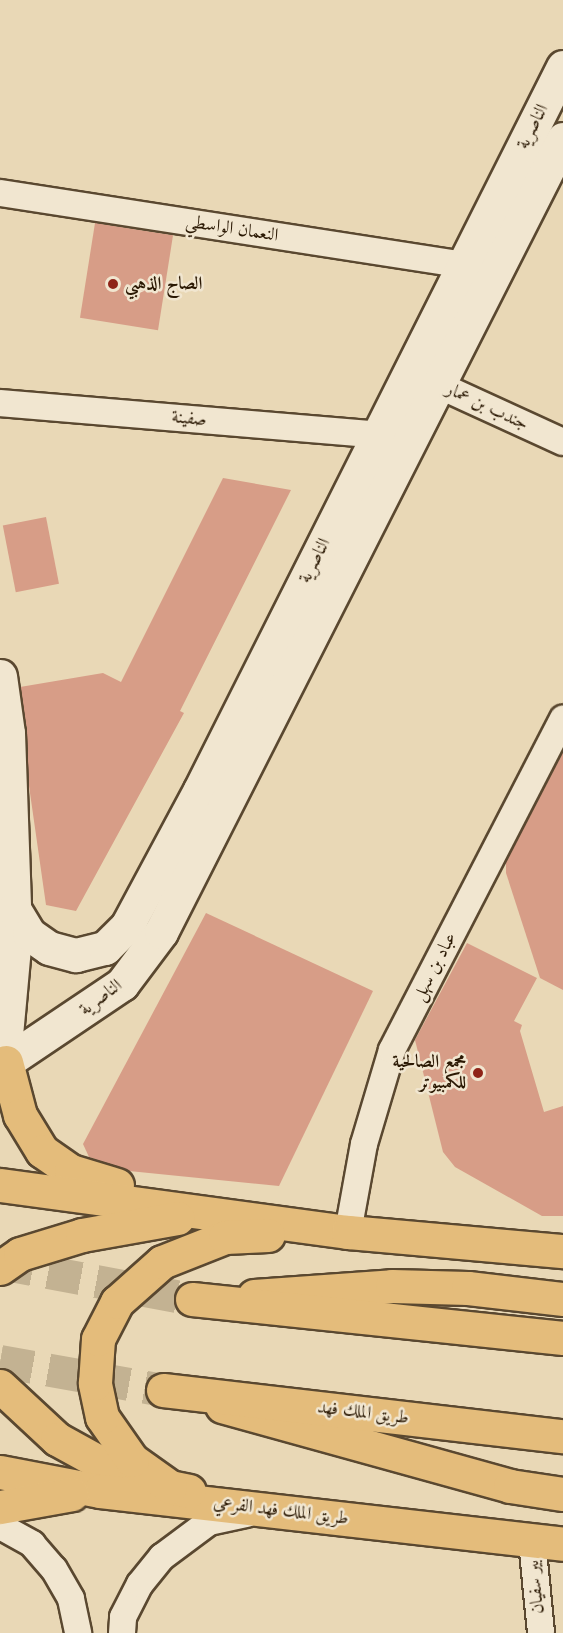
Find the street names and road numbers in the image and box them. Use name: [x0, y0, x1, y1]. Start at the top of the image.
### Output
street label: الناصرية: [513, 101, 553, 153]
street label: النعمان الواسطي: [184, 211, 280, 247]
street label: جندب بن عمار: [442, 379, 532, 435]
street label: صفينة: [171, 407, 207, 431]
street label: الناصرية: [295, 535, 335, 587]
street label: عباد بن سهل: [408, 929, 462, 1005]
street label: الناصرية: [76, 975, 126, 1021]
street label: طريق الملك فهد: [316, 1397, 410, 1429]
street label: طريق الملك فهد الفرعي: [212, 1492, 350, 1530]
street label: بير سفيان: [522, 1559, 550, 1615]

